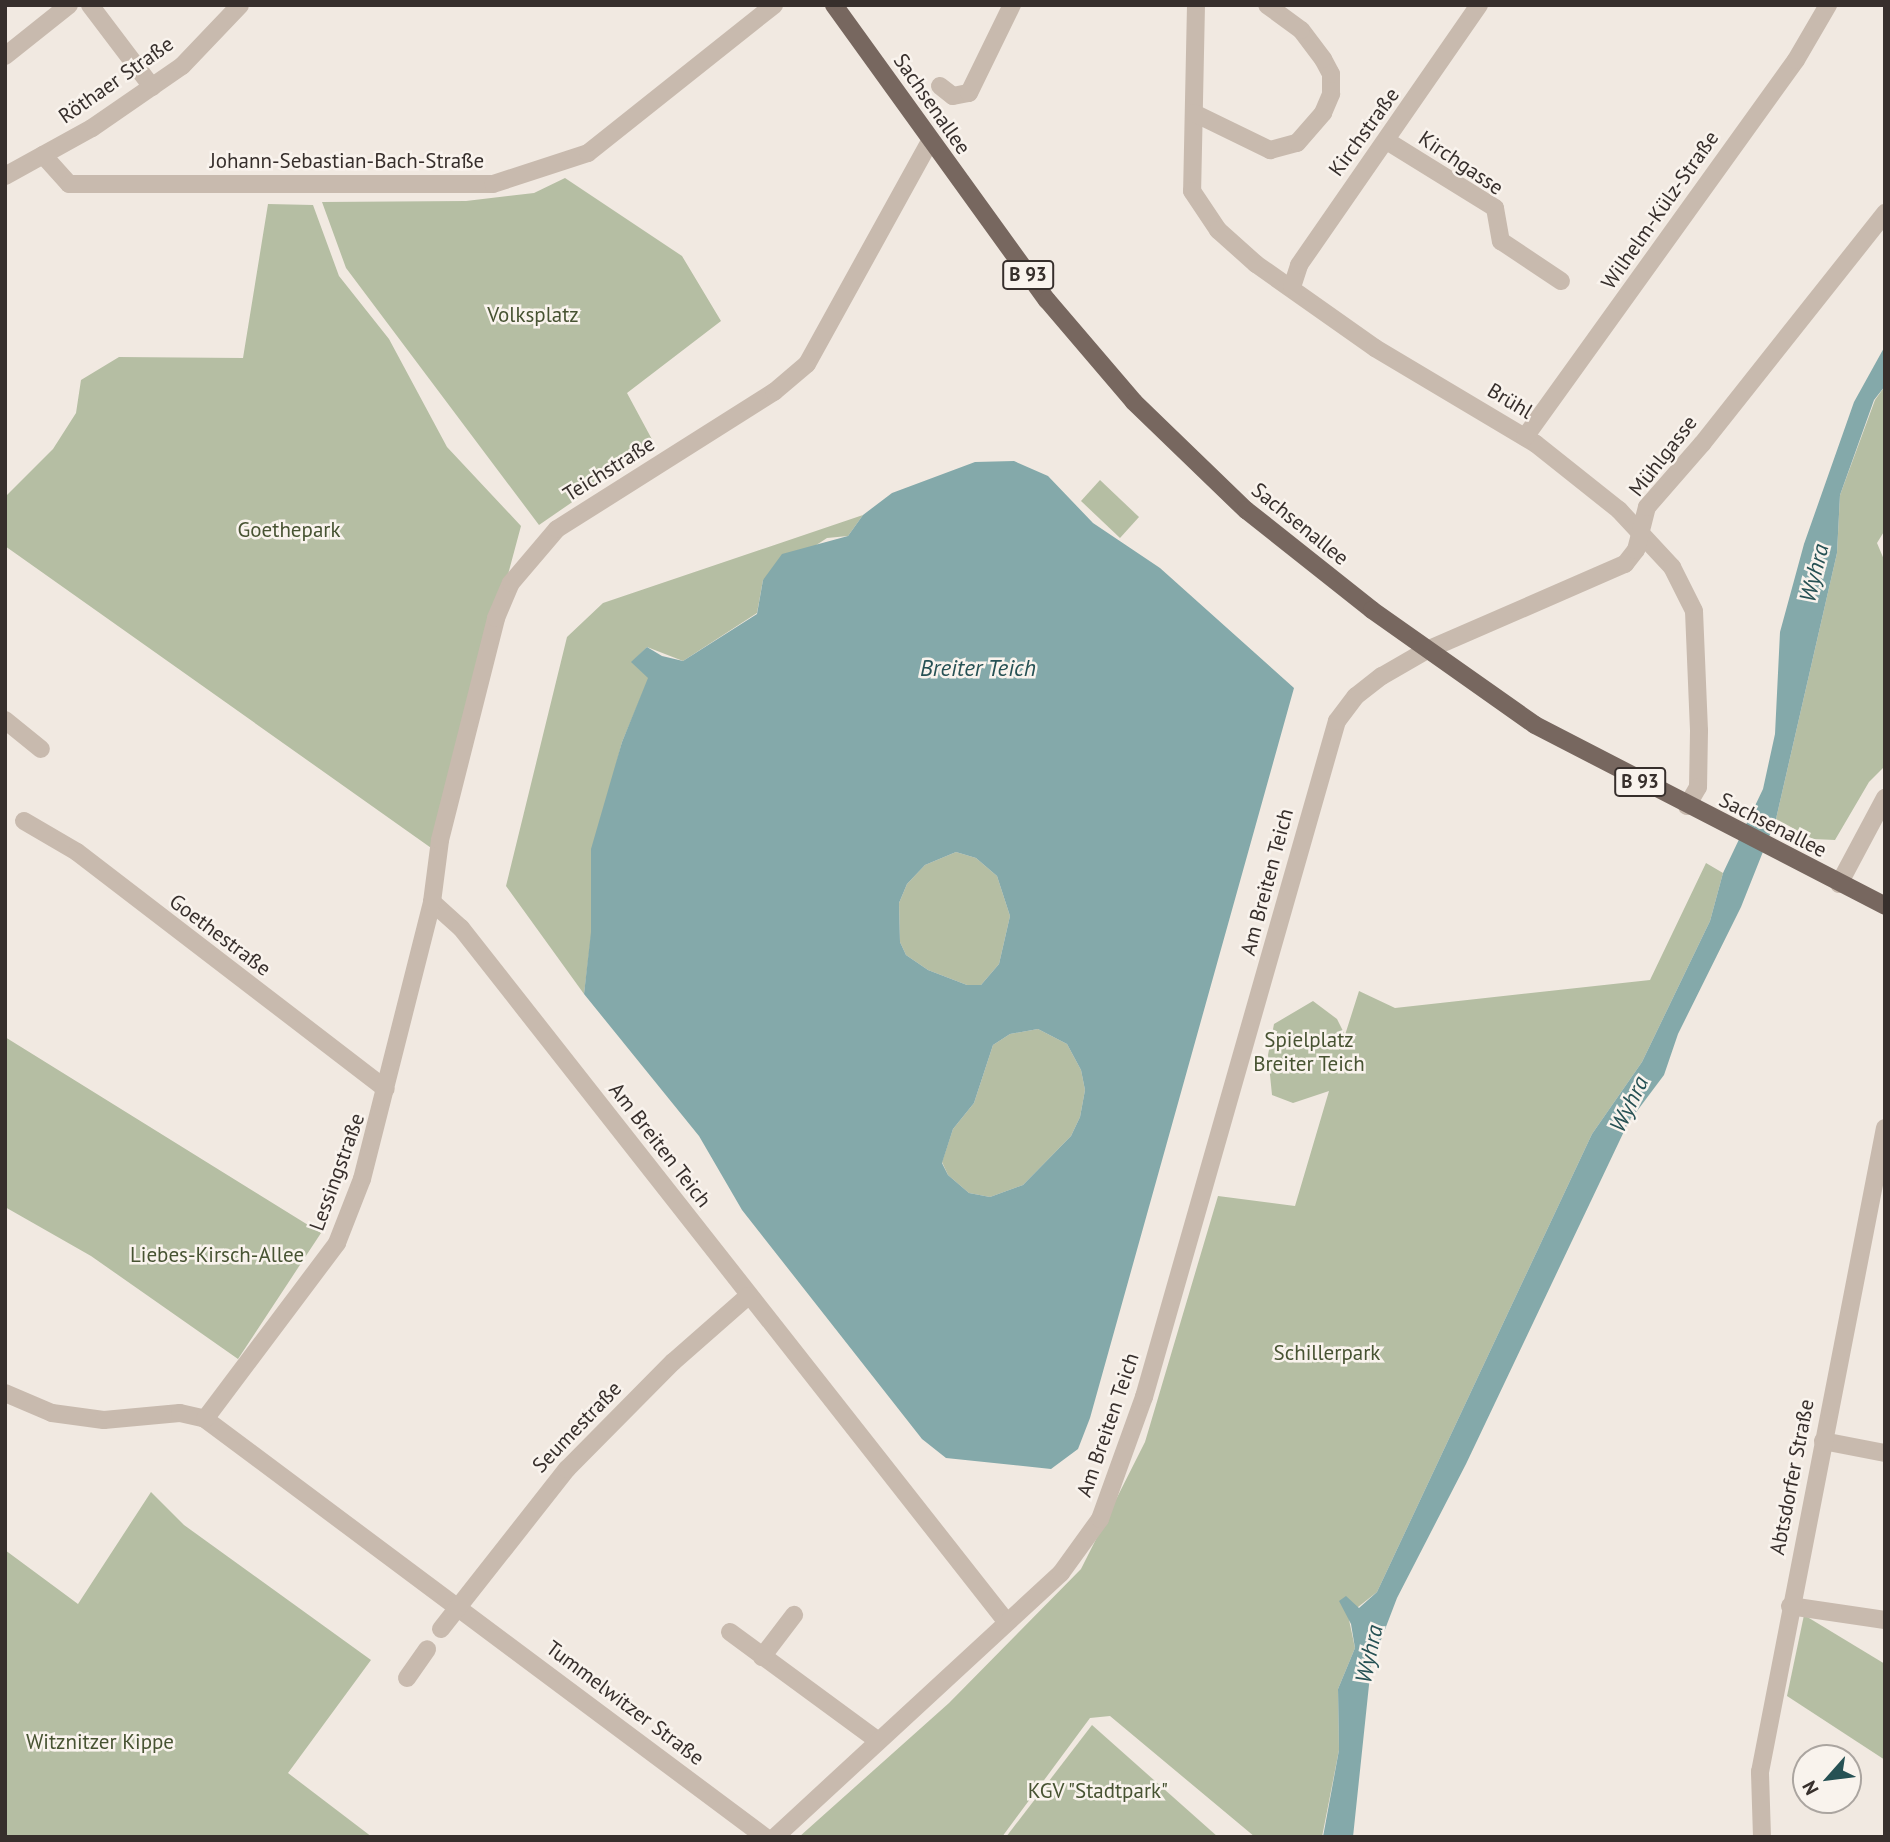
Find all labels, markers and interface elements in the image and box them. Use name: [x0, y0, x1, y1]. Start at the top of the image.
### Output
street label: Röthaer Straße: [54, 31, 178, 129]
street label: Sachsenallee: [888, 49, 976, 159]
street label: Kirchstraße: [1323, 83, 1405, 181]
street label: Kirchgasse: [1414, 126, 1508, 200]
street label: Wilhelm-Külz-Straße: [1596, 126, 1724, 294]
street label: Johann-Sebastian-Bach-Straße: [210, 148, 484, 174]
road number: B 93: [1002, 260, 1054, 290]
park label: Volksplatz: [487, 302, 579, 328]
street label: Brühl: [1483, 378, 1537, 424]
street label: Mühlgasse: [1624, 411, 1702, 501]
street label: Teichstraße: [559, 431, 659, 507]
street label: Sachsenallee: [1246, 477, 1354, 571]
park label: Goethepark: [237, 517, 341, 543]
water label: Wyhra: [1793, 541, 1835, 605]
water label: Breiter Teich: [920, 654, 1036, 682]
road number: B 93: [1614, 766, 1666, 797]
street label: Sachsenallee: [1715, 787, 1831, 863]
street label: Am Breiten Teich: [1235, 806, 1299, 958]
street label: Goethestraße: [164, 889, 276, 981]
park label: Spielplatz Breiter Teich: [1253, 1027, 1365, 1077]
water label: Wyhra: [1604, 1071, 1654, 1137]
street label: Am Breiten Teich: [603, 1078, 717, 1212]
street label: Lessingstraße: [304, 1110, 370, 1234]
park label: Liebes-Kirsch-Allee: [130, 1242, 304, 1268]
park label: Schillerpark: [1274, 1340, 1380, 1366]
street label: Am Breiten Teich: [1071, 1349, 1145, 1501]
street label: Seumestraße: [527, 1376, 627, 1478]
street label: Abtsdorfer Straße: [1765, 1397, 1819, 1557]
water label: Wyhra: [1349, 1622, 1389, 1686]
street label: Tummelwitzer Straße: [541, 1635, 709, 1771]
park label: Witznitzer Kippe: [26, 1729, 174, 1755]
north arrow: [1792, 1744, 1862, 1814]
text: N: [1797, 1777, 1824, 1799]
park label: KGV "Stadtpark": [1027, 1778, 1169, 1804]

